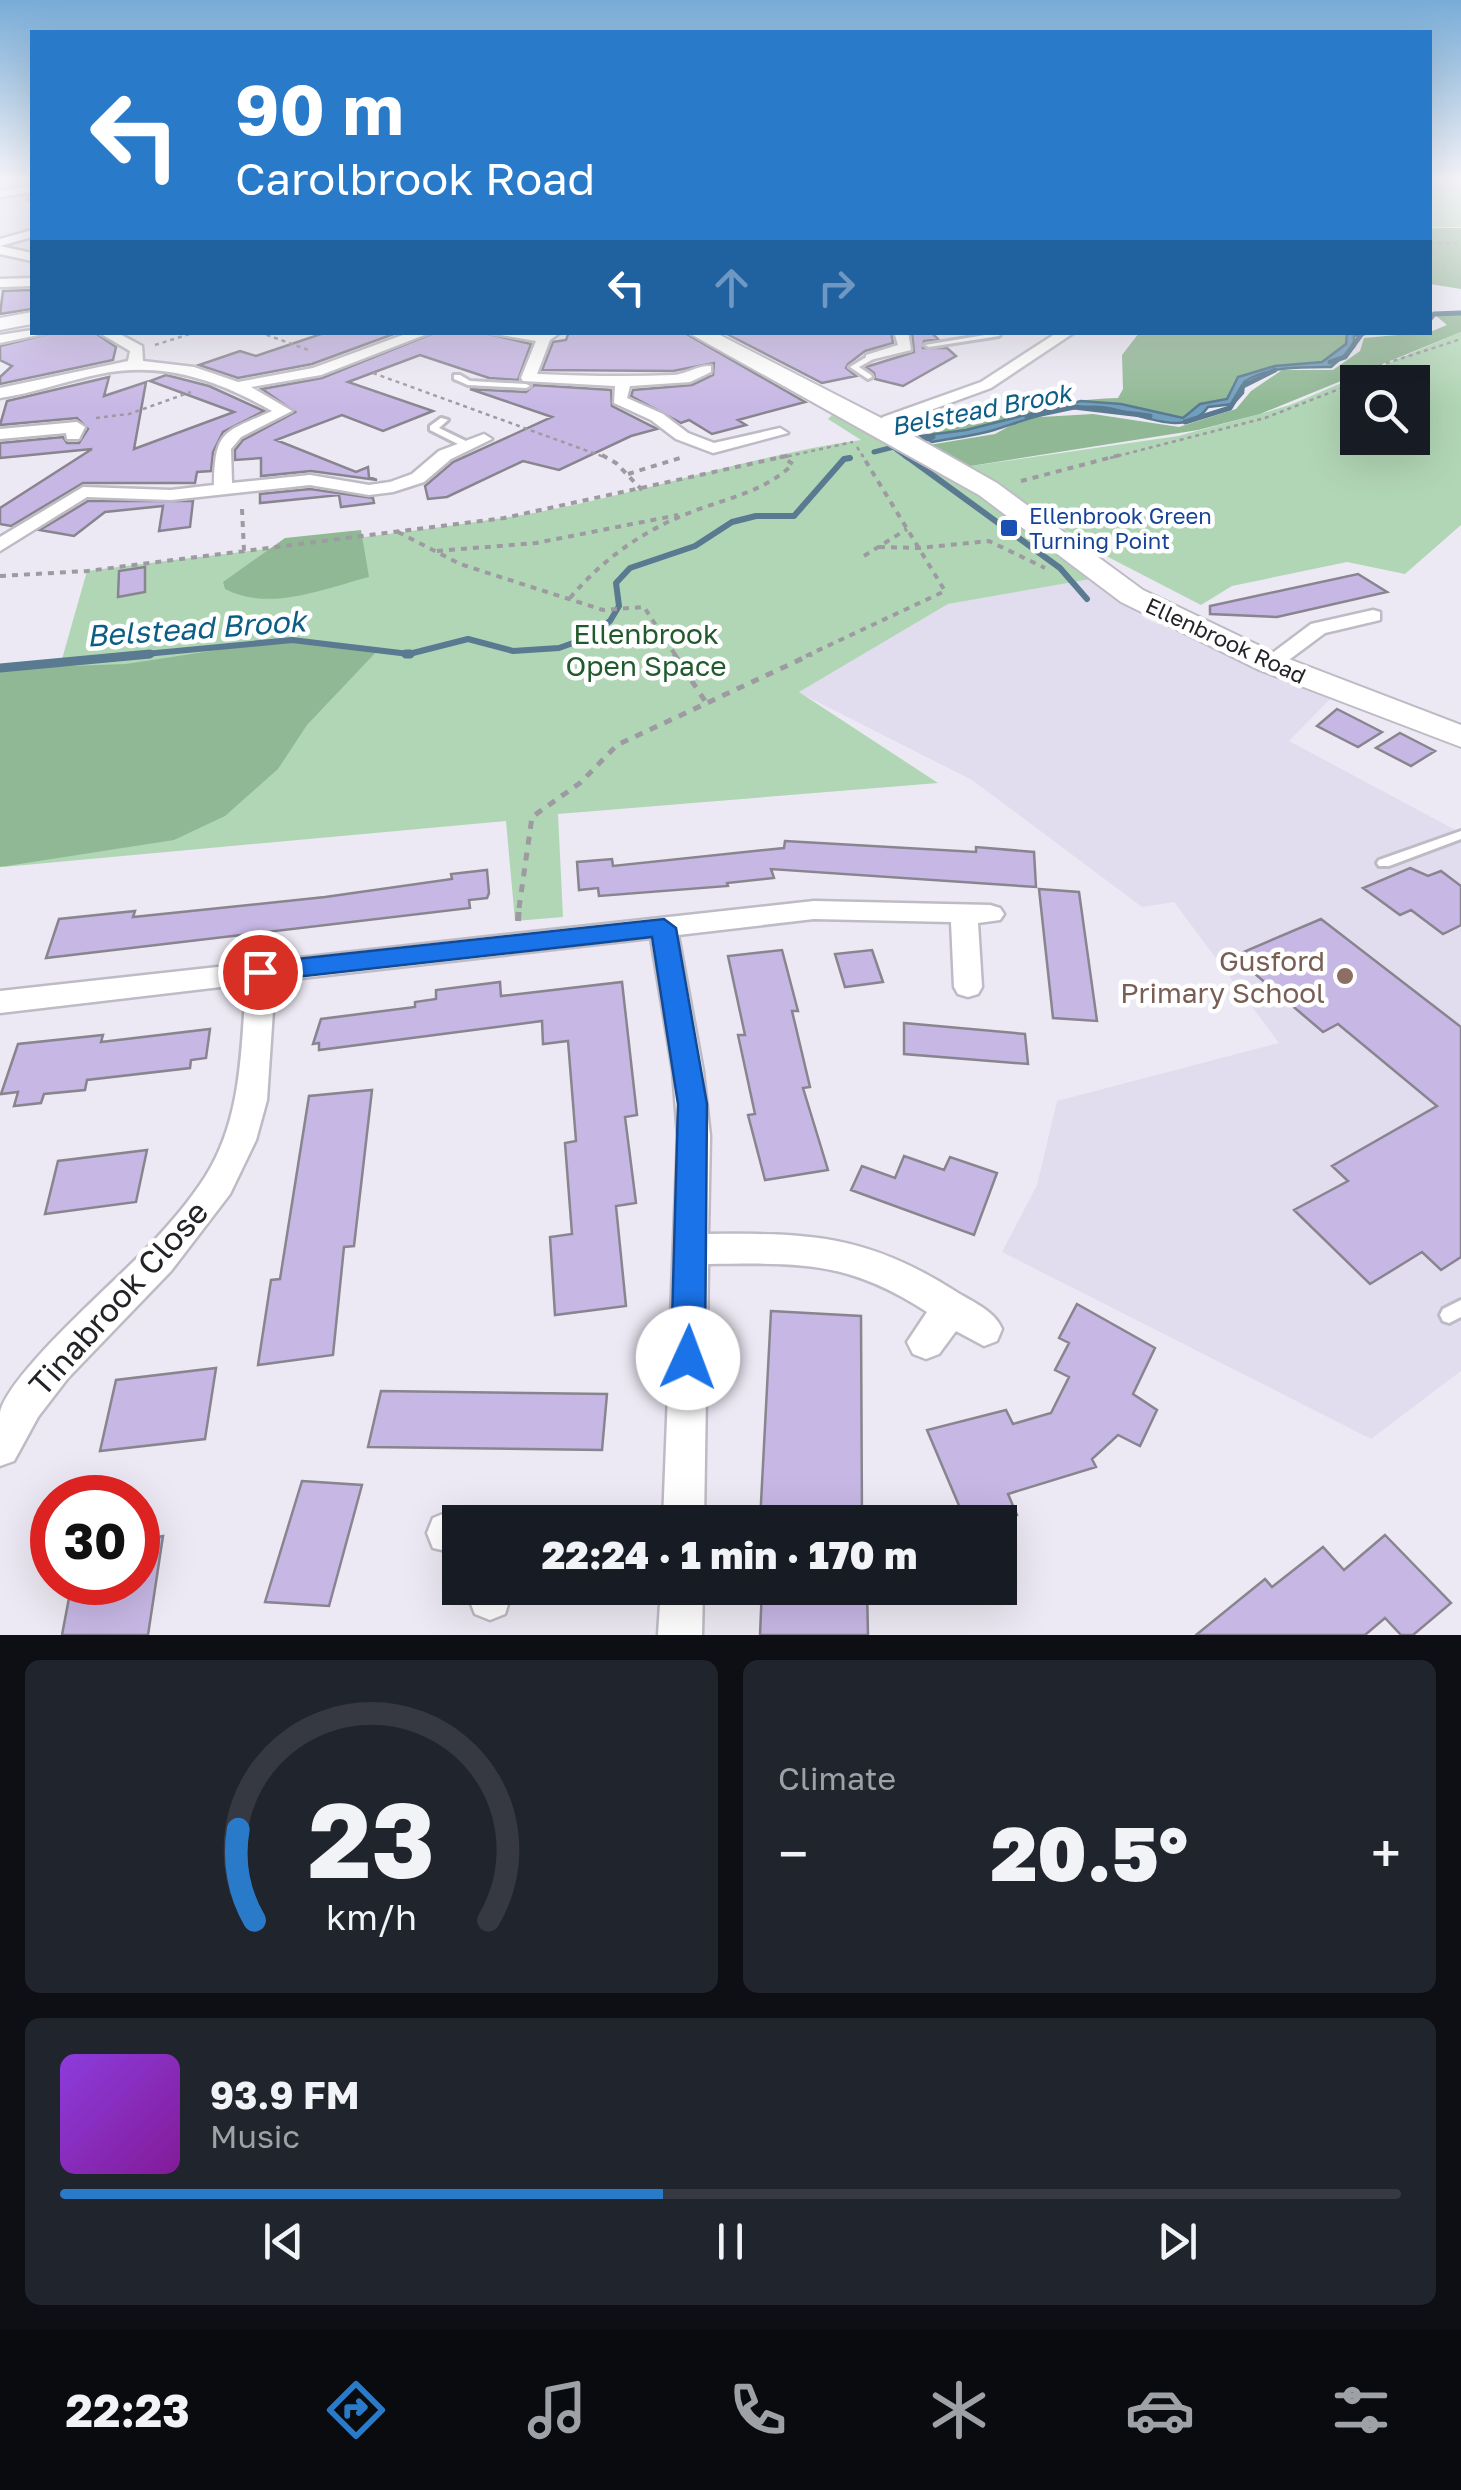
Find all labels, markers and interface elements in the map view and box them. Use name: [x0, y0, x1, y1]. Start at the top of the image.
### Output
text: 90 m: [235, 66, 404, 150]
icon: left: [70, 70, 200, 200]
text: Carolbrook Road: [235, 151, 595, 205]
icon: left: [599, 260, 654, 315]
icon: ahead: [704, 260, 759, 315]
icon: right: [809, 260, 864, 315]
map controls: [1340, 365, 1430, 455]
button: search: [1340, 365, 1430, 455]
water label: Belstead Brook: [888, 376, 1077, 442]
place label: Ellenbrook Green Turning Point: [1029, 502, 1212, 554]
marker: Ellenbrook Green Turning Point: [998, 517, 1020, 539]
street label: Ellenbrook Road: [1142, 591, 1310, 689]
water label: Belstead Brook: [85, 602, 310, 654]
park label: Ellenbrook Open Space: [566, 617, 726, 682]
pin: [218, 930, 303, 1015]
place label: Gusford Primary School: [1120, 944, 1325, 1009]
icon: arrive: [233, 945, 288, 1000]
marker: Gusford Primary School: [1334, 965, 1356, 987]
street label: Tinabrook Close: [21, 1193, 215, 1403]
position arrow: [636, 1306, 740, 1410]
speed limit sign: 30: [30, 1475, 160, 1605]
text: 22:24 · 1 min · 170 m: [542, 1532, 917, 1577]
text: Climate: [778, 1759, 896, 1797]
text: 23: [308, 1776, 435, 1901]
text: 20.5°: [991, 1807, 1188, 1898]
text: −: [778, 1820, 808, 1886]
text: +: [1371, 1820, 1401, 1886]
text: km/h: [326, 1895, 417, 1938]
text: 93.9 FM: [210, 2072, 360, 2117]
text: Music: [210, 2117, 300, 2155]
icon: previous: [256, 2214, 311, 2269]
icon: pause: [703, 2214, 758, 2269]
icon: next: [1150, 2214, 1205, 2269]
icon: directions: [321, 2375, 391, 2445]
icon: music: [522, 2375, 592, 2445]
icon: phone: [723, 2375, 793, 2445]
icon: climate: [924, 2375, 994, 2445]
icon: car: [1125, 2375, 1195, 2445]
icon: filters: [1326, 2375, 1396, 2445]
text: 22:23: [65, 2383, 190, 2437]

